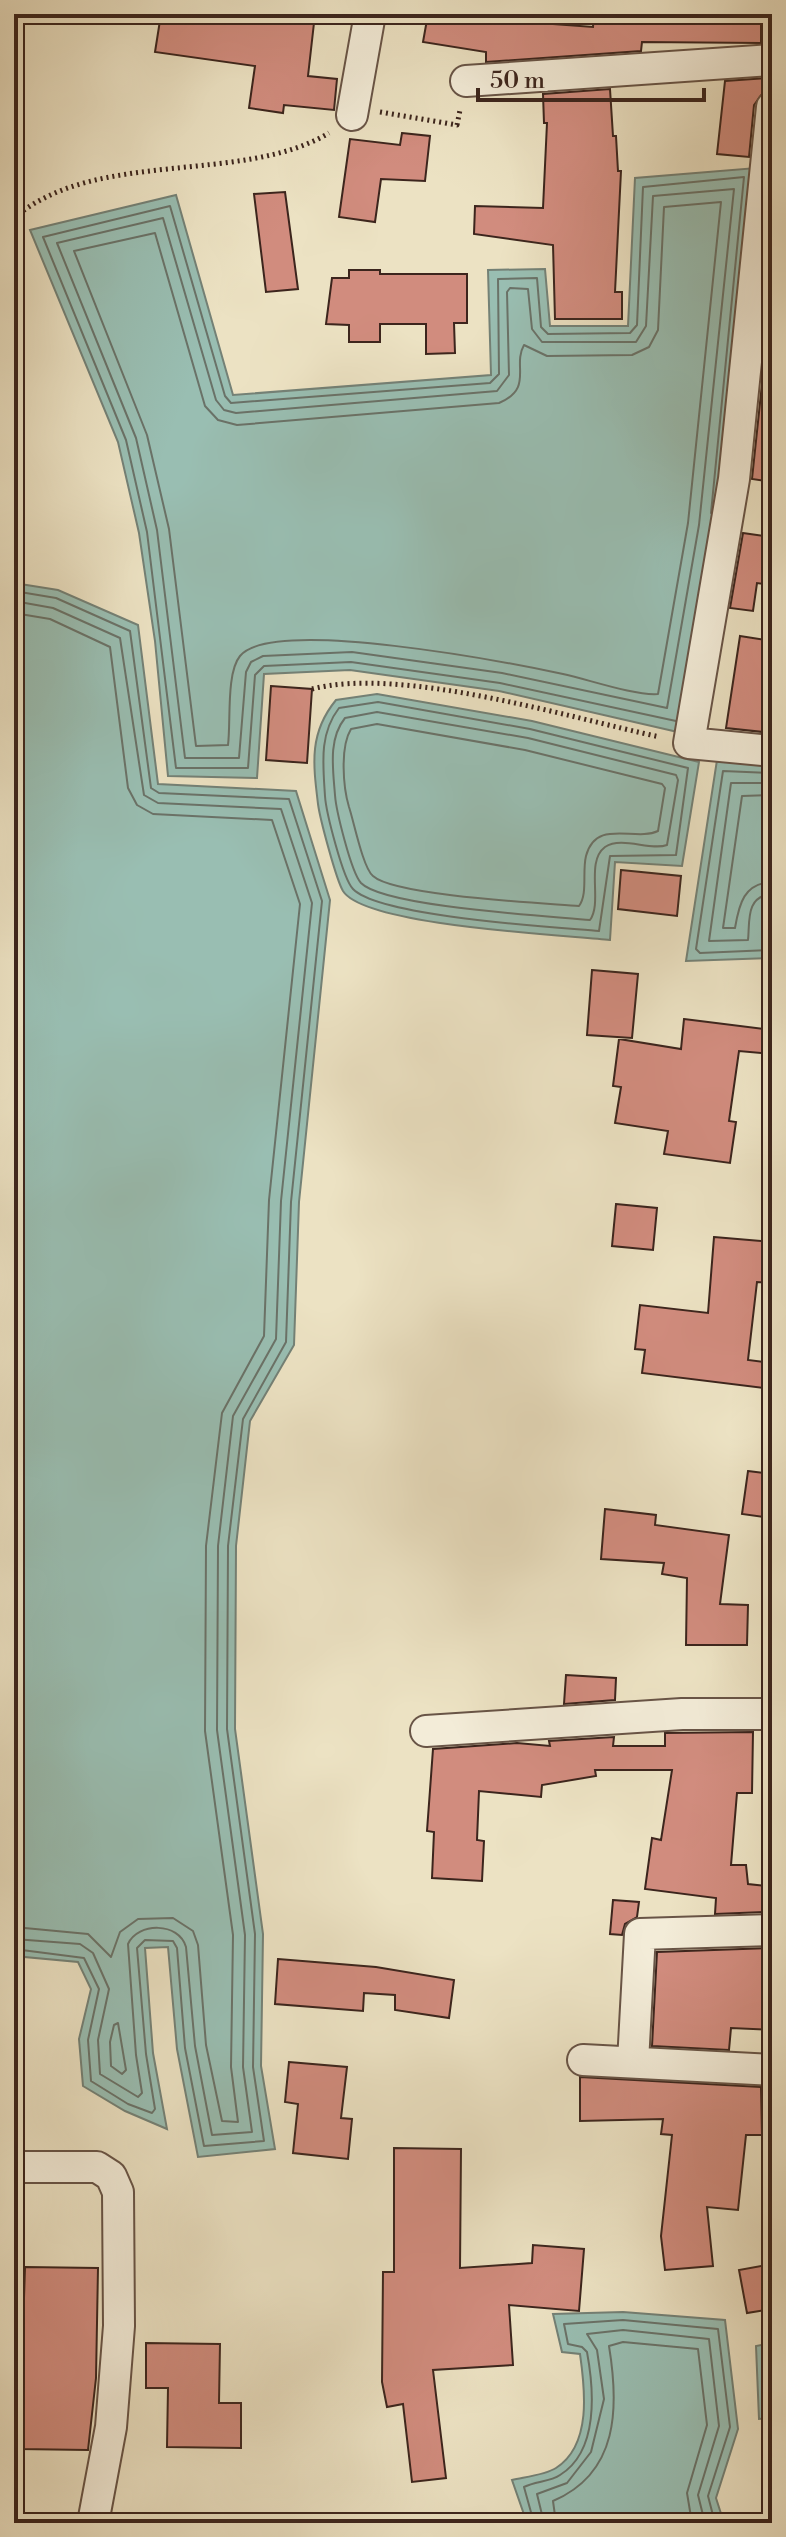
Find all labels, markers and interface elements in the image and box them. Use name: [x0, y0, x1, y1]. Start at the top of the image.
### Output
scale bar: [478, 52, 704, 102]
text: 50 m: [490, 66, 545, 96]

